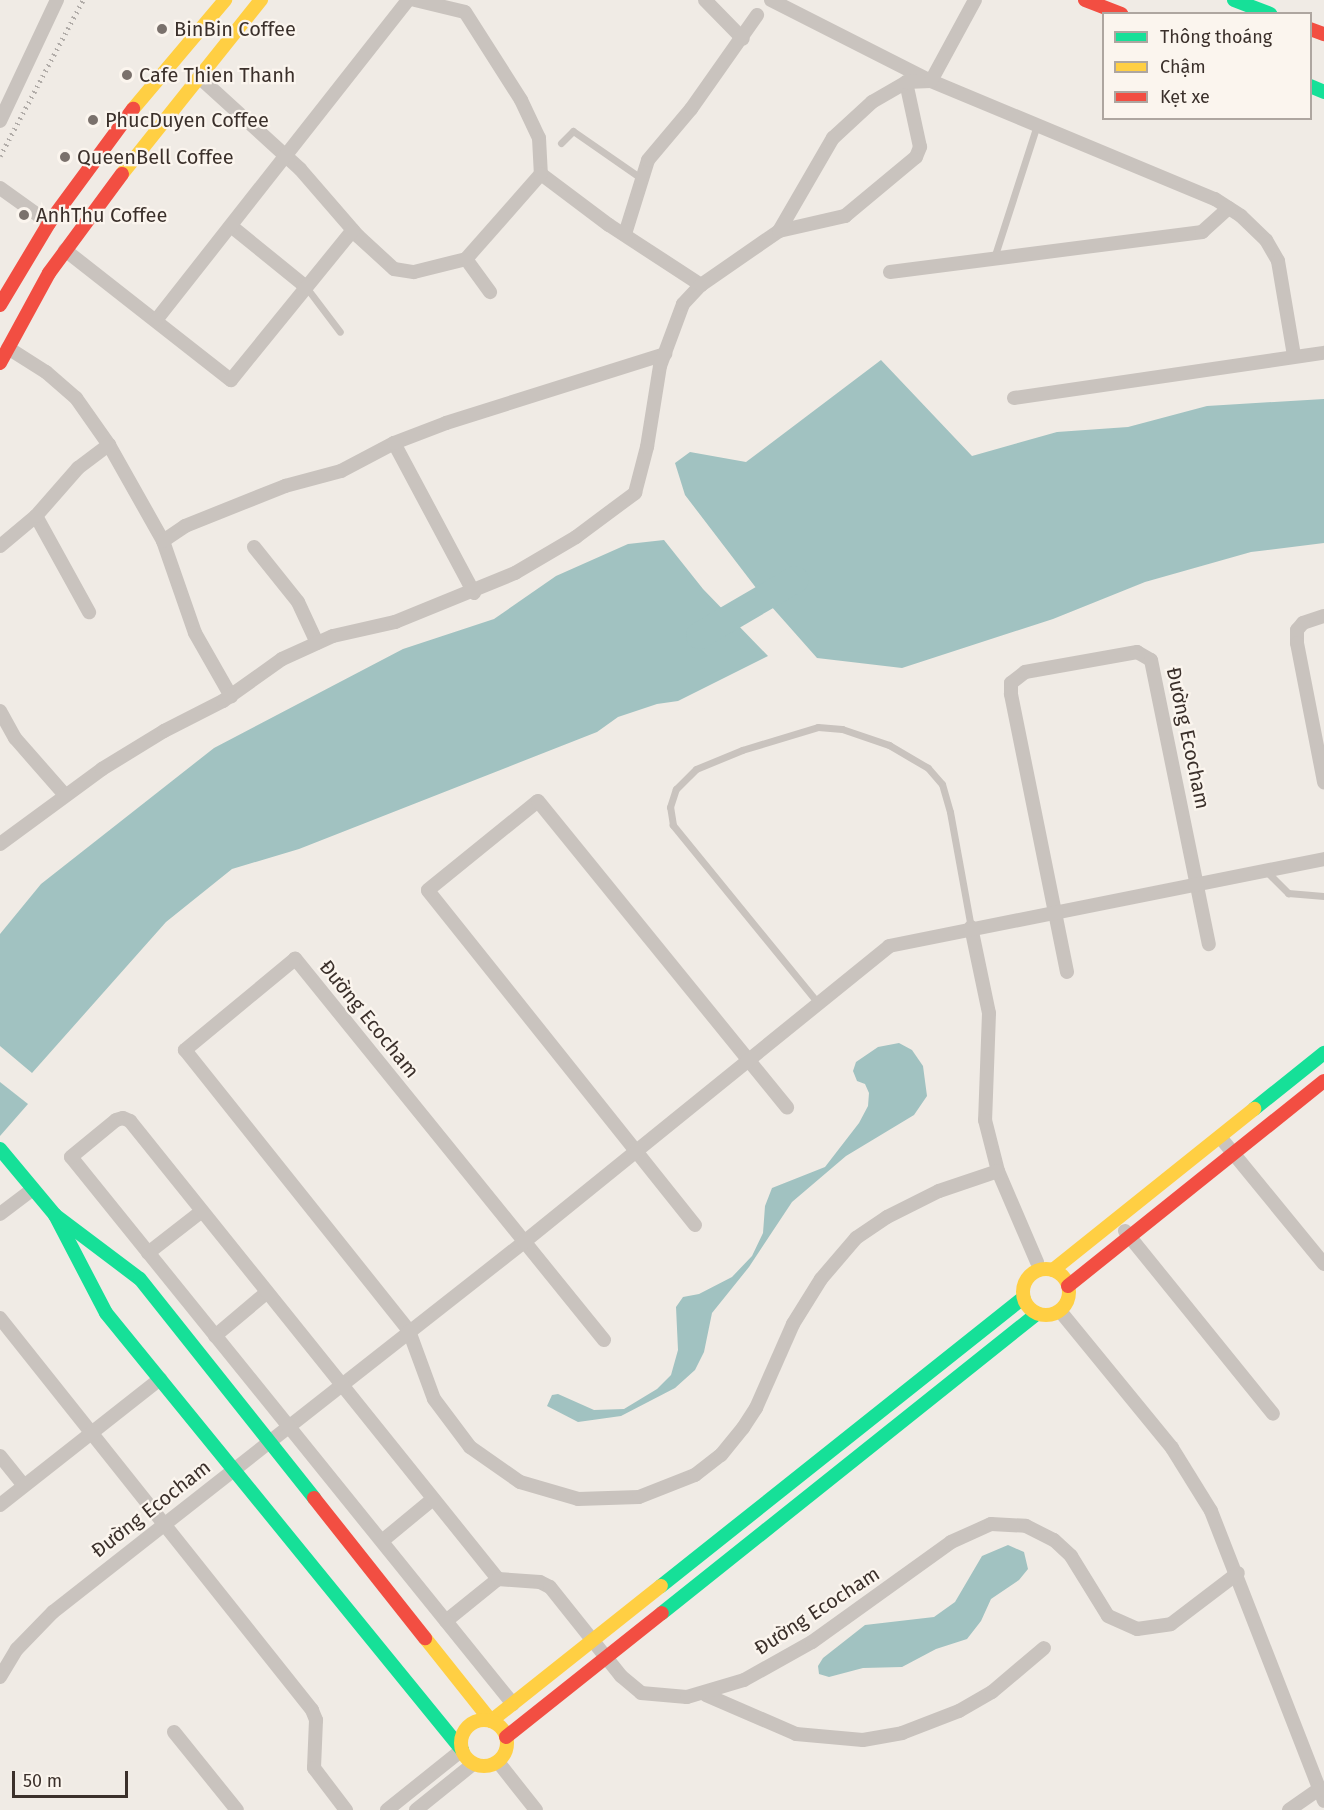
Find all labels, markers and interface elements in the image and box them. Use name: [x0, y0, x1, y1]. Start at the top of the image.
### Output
legend: [1102, 12, 1312, 120]
place label: BinBin Coffee: [174, 17, 296, 41]
marker: BinBin Coffee: [155, 22, 169, 36]
text: Thông thoáng: [1160, 26, 1272, 48]
text: Chậm: [1160, 56, 1206, 78]
place label: Cafe Thien Thanh: [139, 63, 296, 87]
marker: Cafe Thien Thanh: [120, 68, 134, 82]
text: Kẹt xe: [1160, 86, 1210, 108]
place label: PhucDuyen Coffee: [105, 108, 269, 132]
marker: PhucDuyen Coffee: [86, 113, 100, 127]
place label: QueenBell Coffee: [77, 145, 234, 169]
marker: QueenBell Coffee: [58, 150, 72, 164]
place label: AnhThu Coffee: [36, 203, 167, 227]
marker: AnhThu Coffee: [17, 208, 31, 222]
street label: Đường Ecocham: [1161, 665, 1215, 811]
street label: Đường Ecocham: [314, 955, 424, 1083]
street label: Đường Ecocham: [87, 1455, 215, 1563]
street label: Đường Ecocham: [750, 1562, 884, 1660]
scale bar: [15, 1759, 130, 1797]
text: 50 m: [23, 1770, 62, 1792]

